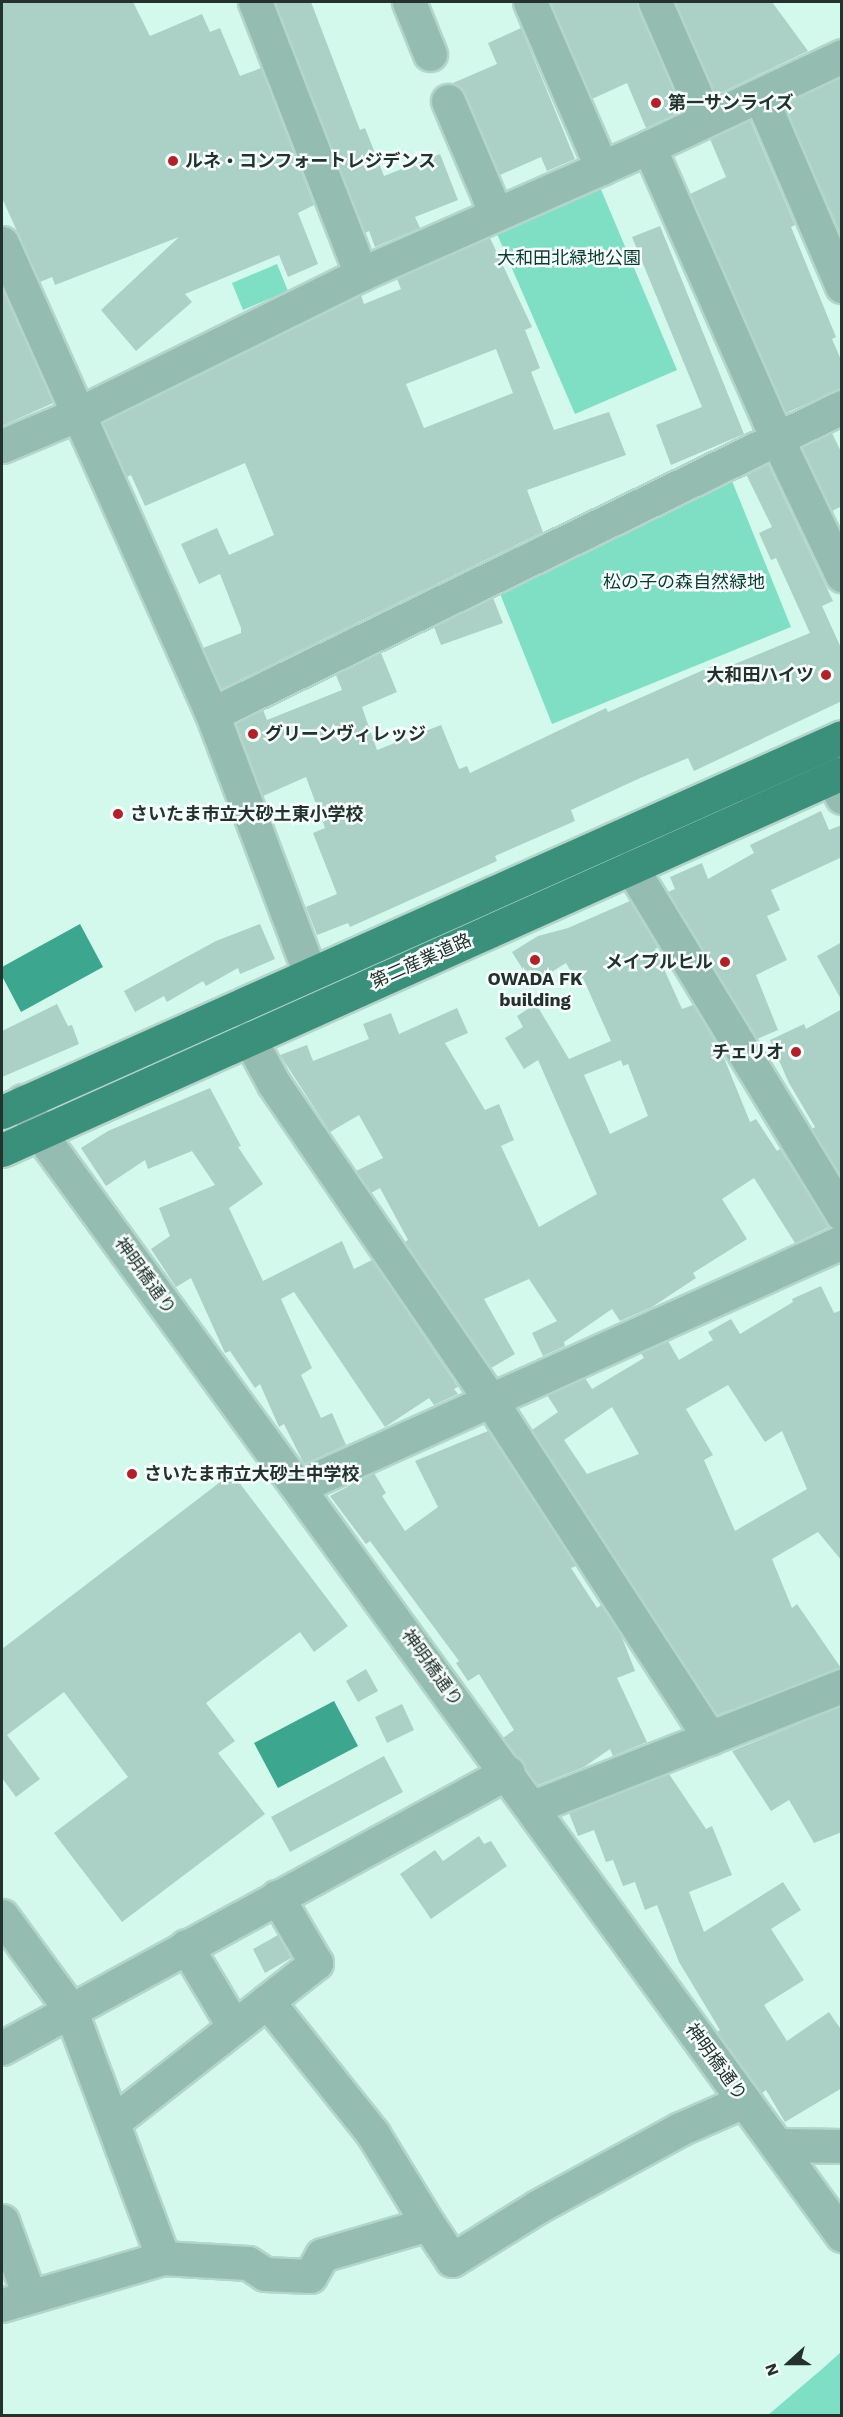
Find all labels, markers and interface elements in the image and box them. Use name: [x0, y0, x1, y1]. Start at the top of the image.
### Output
place label: 第一サンライズ: [668, 92, 794, 114]
marker: 第一サンライズ: [649, 96, 663, 110]
place label: ルネ・コンフォートレジデンス: [185, 150, 437, 172]
marker: ルネ・コンフォートレジデンス: [166, 154, 180, 168]
park label: 大和田北緑地公園: [497, 247, 641, 269]
park label: 松の子の森自然緑地: [603, 571, 765, 593]
place label: 大和田ハイツ: [706, 664, 814, 686]
marker: 大和田ハイツ: [819, 668, 833, 682]
place label: グリーンヴィレッジ: [265, 723, 427, 745]
marker: グリーンヴィレッジ: [246, 727, 260, 741]
place label: さいたま市立大砂土東小学校: [130, 803, 364, 825]
marker: さいたま市立大砂土東小学校: [111, 807, 125, 821]
street label: 第二産業道路: [367, 929, 475, 993]
place label: メイプルヒル: [605, 951, 713, 973]
marker: OWADA FK building: [528, 953, 542, 967]
marker: メイプルヒル: [718, 955, 732, 969]
place label: OWADA FK building: [487, 969, 583, 1012]
place label: チェリオ: [712, 1041, 784, 1063]
marker: チェリオ: [789, 1045, 803, 1059]
street label: 神明橋通り: [110, 1233, 180, 1319]
place label: さいたま市立大砂土中学校: [144, 1463, 360, 1485]
marker: さいたま市立大砂土中学校: [125, 1467, 139, 1481]
street label: 神明橋通り: [397, 1625, 467, 1711]
street label: 神明橋通り: [681, 2019, 751, 2105]
north arrow: [759, 2333, 819, 2393]
text: N: [761, 2361, 783, 2379]

